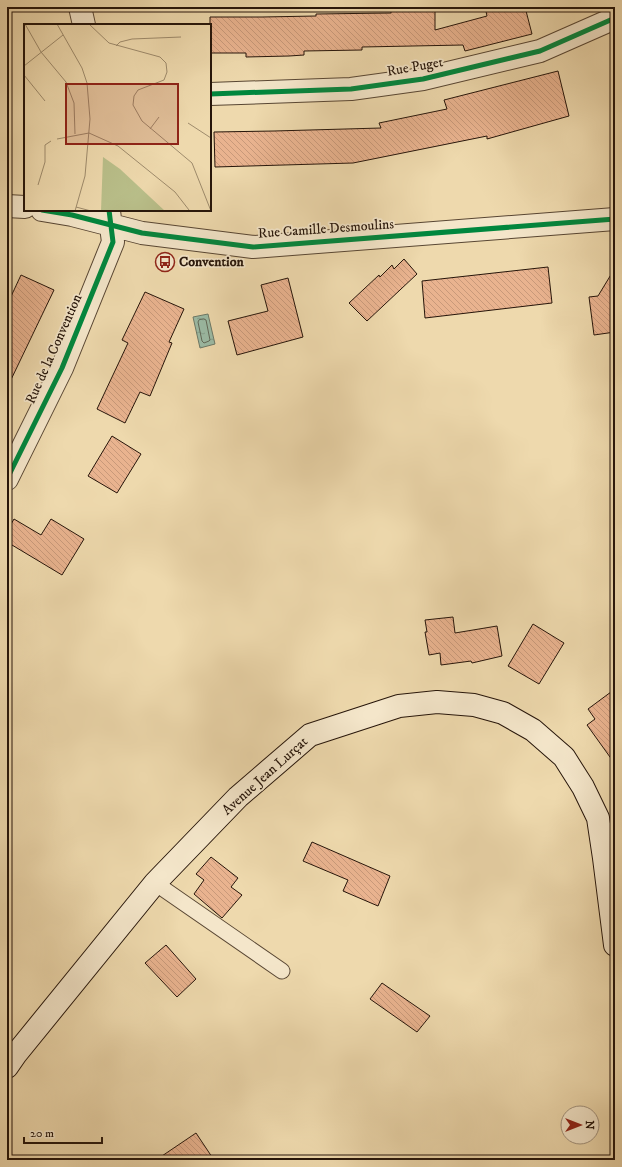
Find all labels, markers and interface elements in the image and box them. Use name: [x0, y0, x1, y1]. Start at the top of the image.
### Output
inset map: [24, 24, 211, 211]
street label: Rue Puget: [385, 53, 445, 81]
street label: Rue Camille Desmoulins: [257, 215, 395, 243]
bus stop icon: Convention: [154, 251, 176, 273]
place label: Convention: [179, 253, 244, 271]
street label: Rue de la Convention: [22, 291, 87, 407]
street label: Avenue Jean Lurçat: [218, 732, 312, 819]
north arrow: [560, 1105, 600, 1145]
scale bar: [24, 1119, 102, 1145]
text: N: [582, 1120, 596, 1130]
text: 20 m: [30, 1126, 54, 1141]

